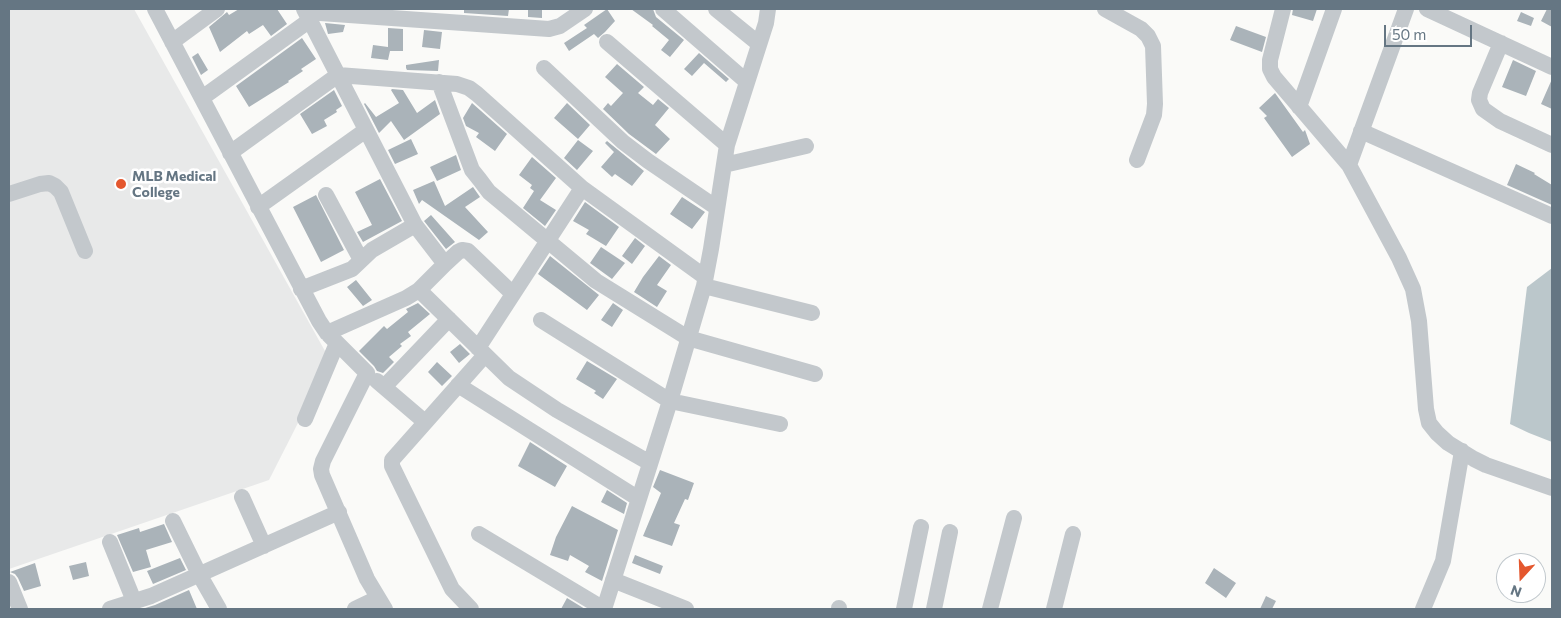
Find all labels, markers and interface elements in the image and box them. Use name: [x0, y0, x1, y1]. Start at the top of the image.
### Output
scale bar: [1386, 15, 1474, 47]
text: 50 m: [1392, 25, 1426, 43]
place label: MLB Medical College: [132, 168, 216, 200]
marker: MLB Medical College: [114, 177, 128, 191]
north arrow: [1496, 553, 1546, 603]
text: N: [1508, 582, 1524, 601]

